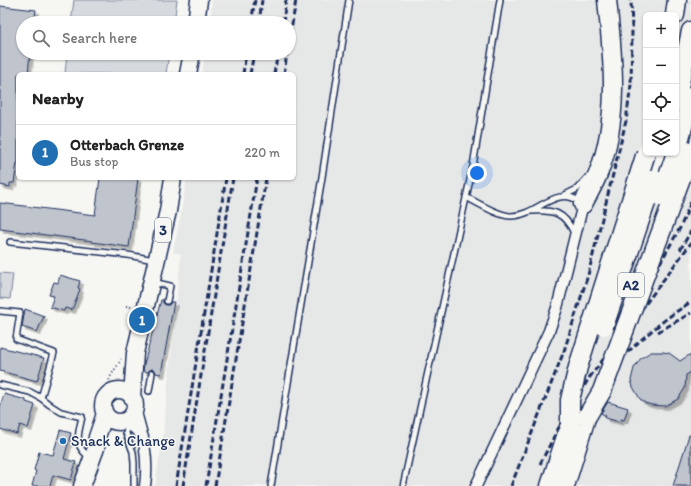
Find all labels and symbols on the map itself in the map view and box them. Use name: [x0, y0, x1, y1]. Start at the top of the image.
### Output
your location: [467, 163, 487, 183]
road number: 3: [155, 218, 171, 242]
road number: A2: [618, 273, 644, 297]
pin: 1: [129, 305, 155, 335]
place label: Snack & Change: [71, 432, 175, 450]
marker: Snack & Change: [58, 436, 68, 446]

